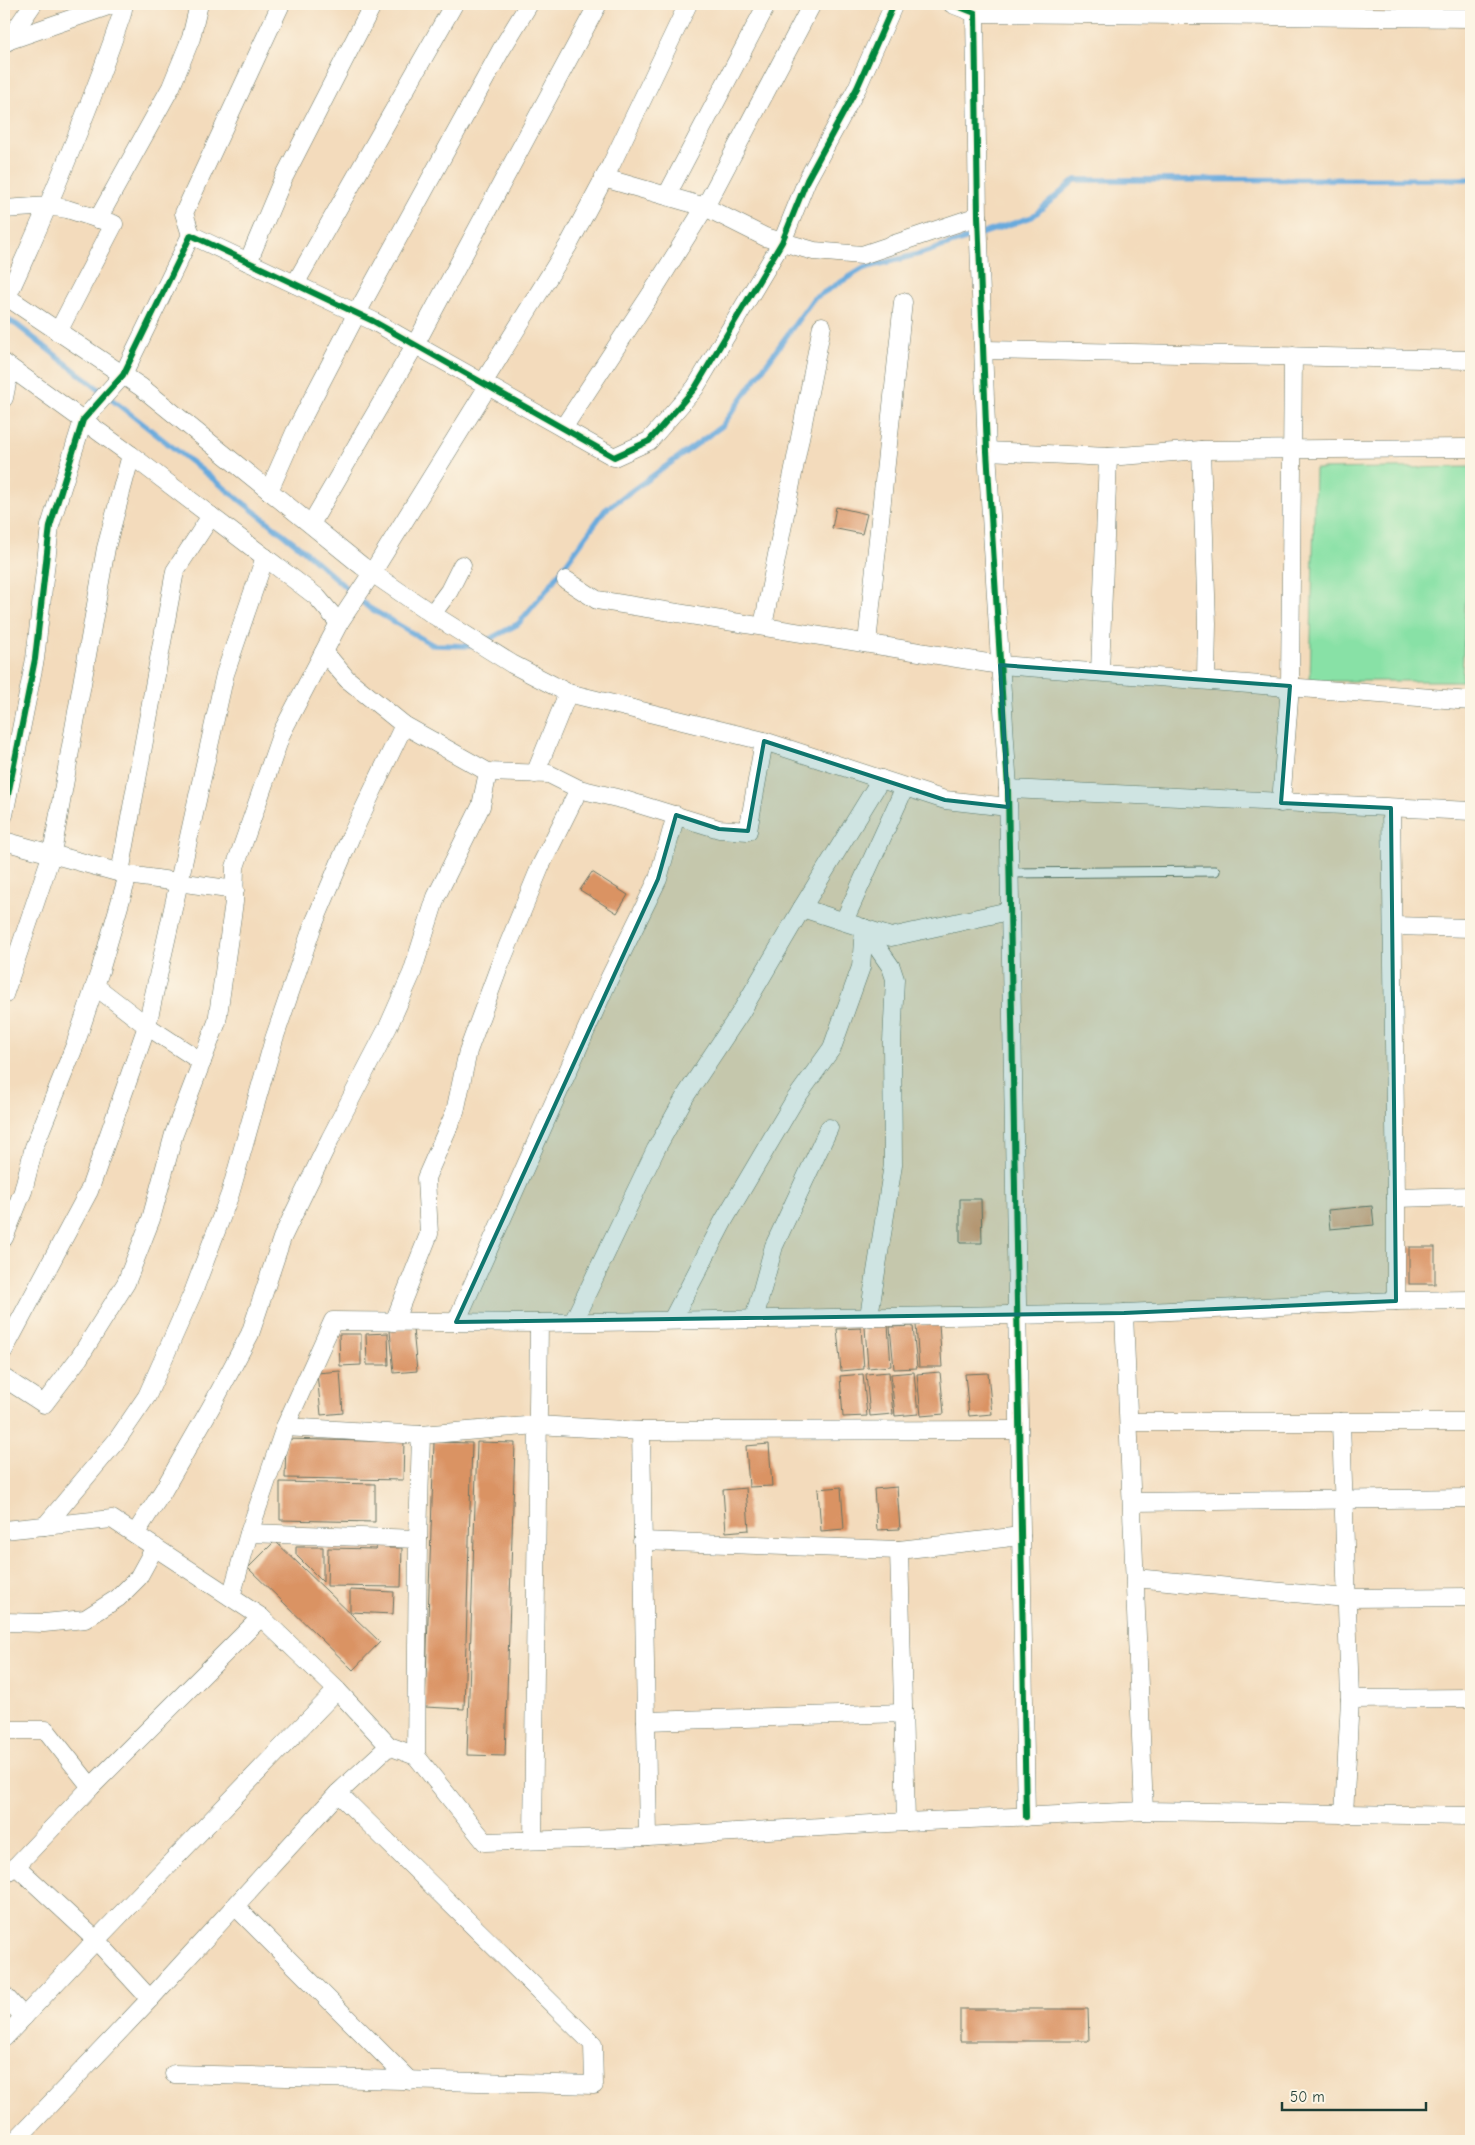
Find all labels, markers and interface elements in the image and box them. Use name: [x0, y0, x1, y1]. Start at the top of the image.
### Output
scale bar: [1282, 2080, 1426, 2112]
text: 50 m: [1290, 2088, 1325, 2106]

